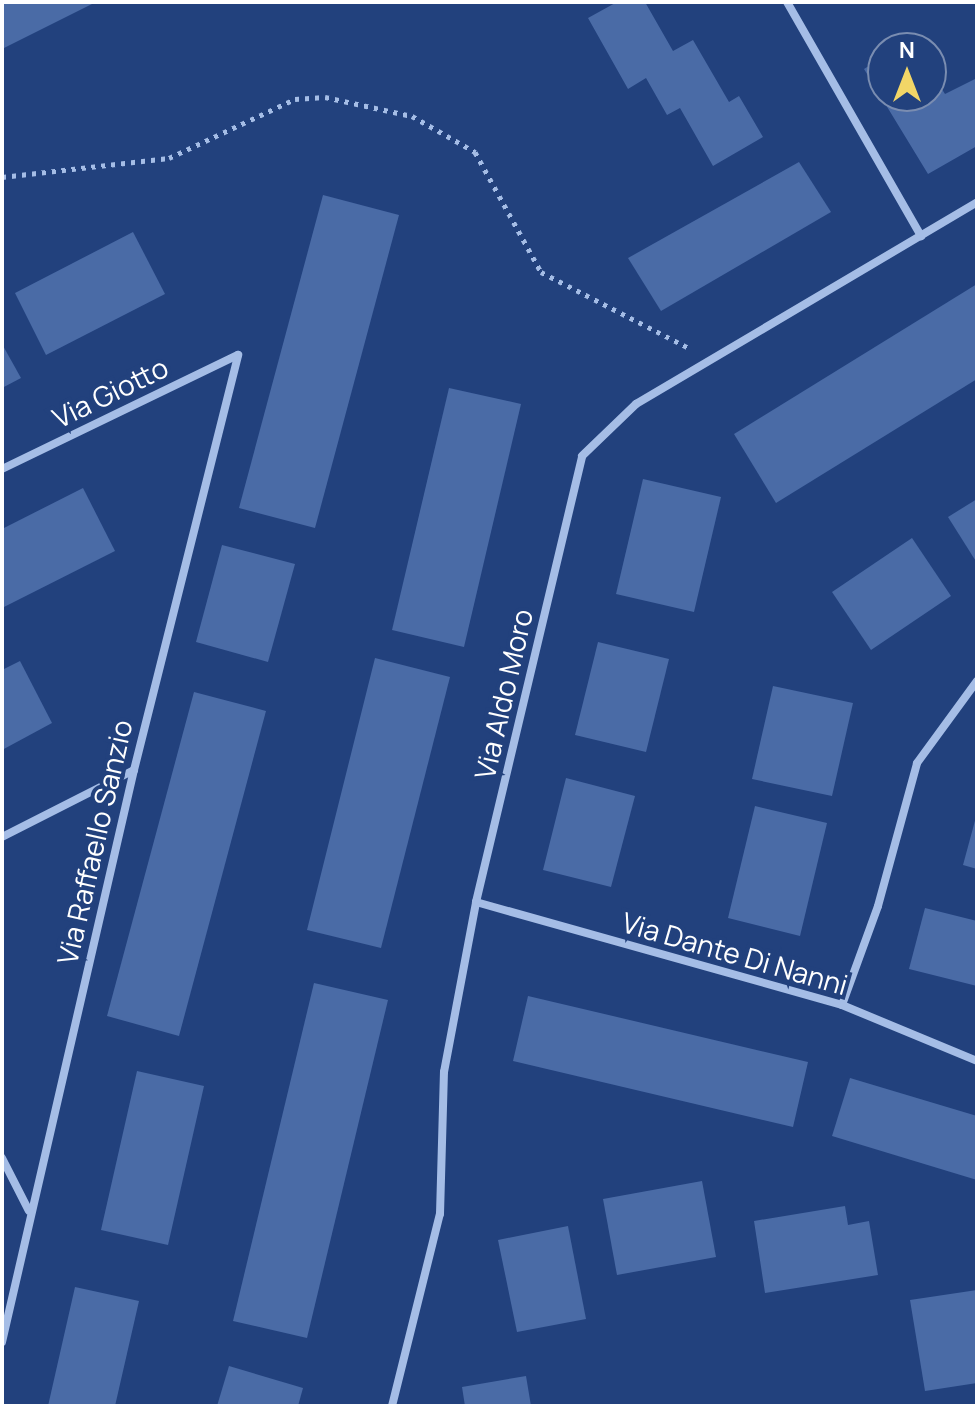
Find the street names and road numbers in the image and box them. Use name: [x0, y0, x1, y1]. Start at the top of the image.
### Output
street label: Via Giotto: [47, 350, 173, 434]
street label: Via Aldo Moro: [467, 606, 539, 782]
street label: Via Raffaello Sanzio: [50, 716, 138, 968]
street label: Via Dante Di Nanni: [618, 905, 852, 1001]

